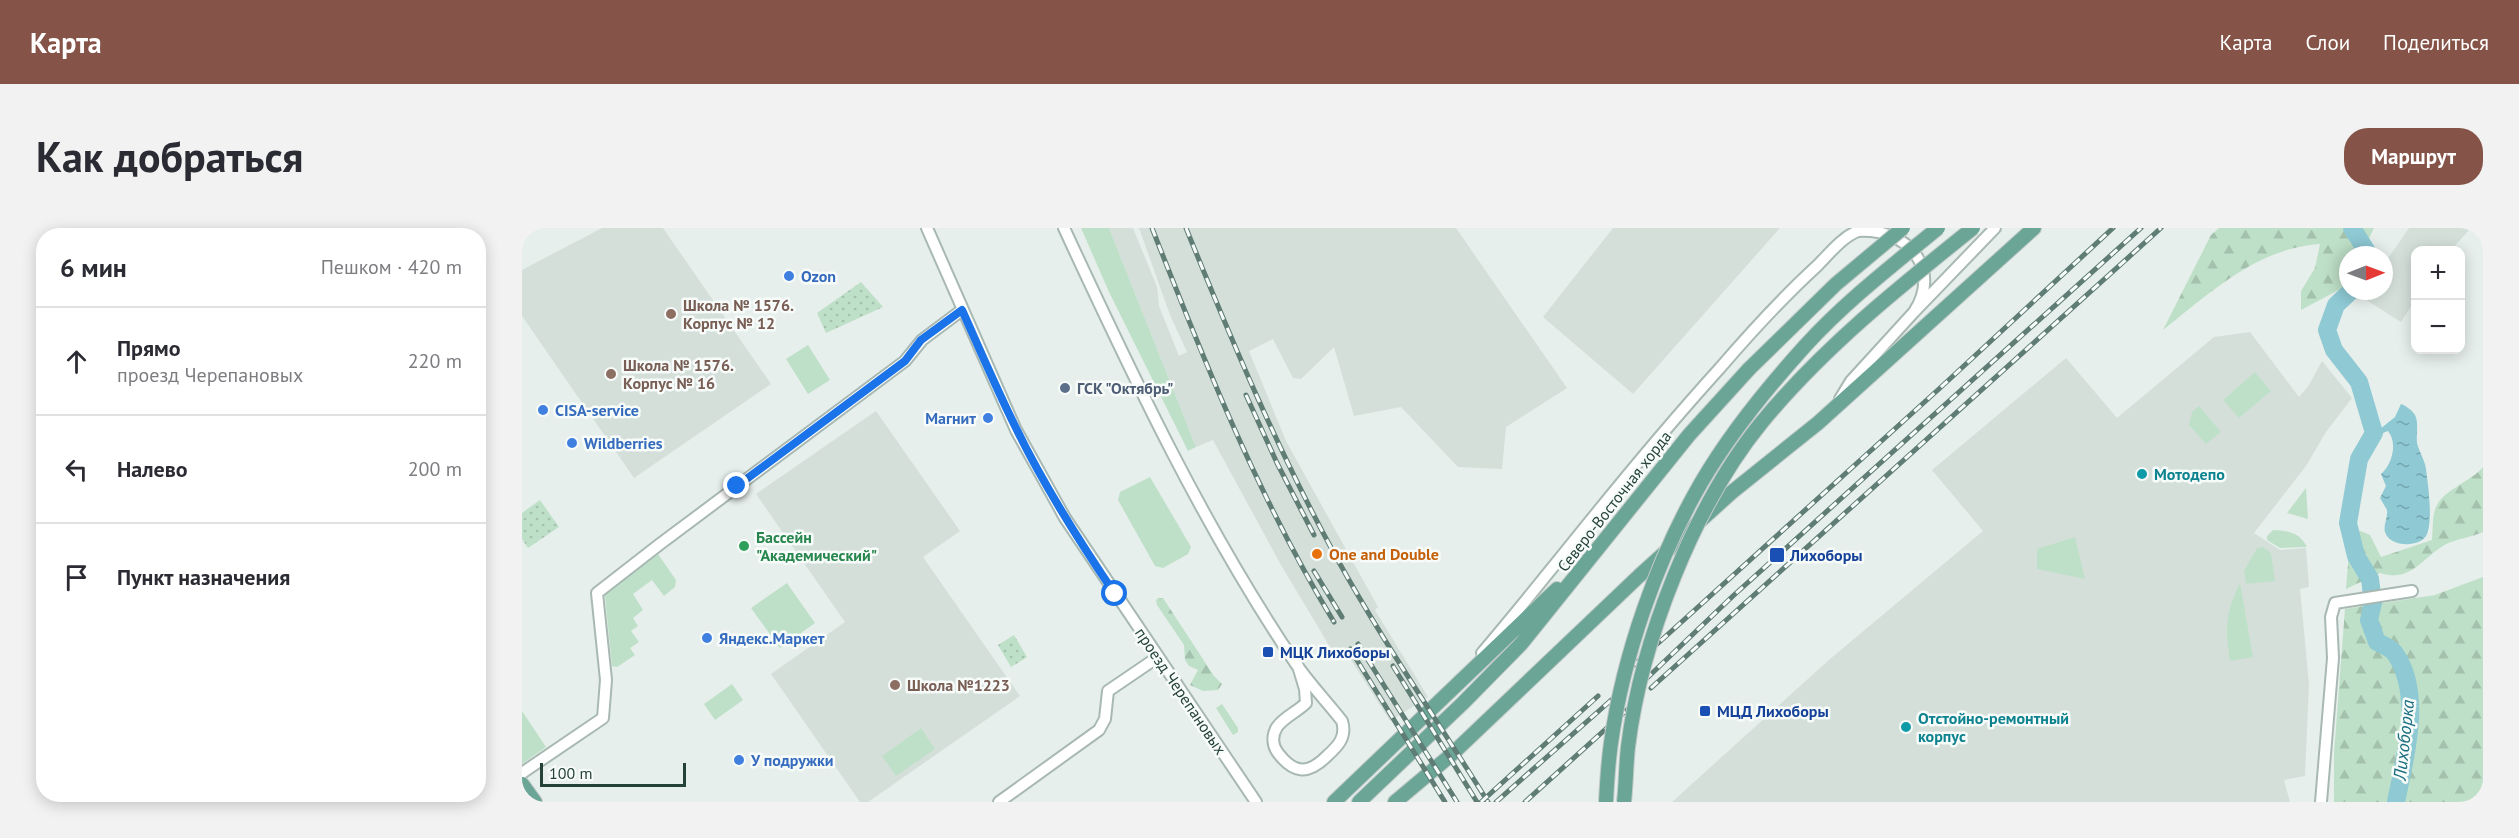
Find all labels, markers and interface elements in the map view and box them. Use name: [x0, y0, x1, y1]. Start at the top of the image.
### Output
text: Карта: [30, 24, 102, 61]
text: Карта: [2219, 29, 2272, 56]
text: Слои: [2305, 29, 2350, 56]
text: Поделиться: [2383, 29, 2489, 56]
button: Маршрут: [2344, 128, 2483, 185]
text: Как добраться: [36, 129, 303, 184]
north arrow: [2339, 246, 2393, 300]
map controls: [2411, 246, 2465, 354]
button: +: [2411, 246, 2465, 300]
text: 6 мин: [60, 251, 127, 284]
text: Пешком · 420 m: [321, 254, 462, 280]
place label: Ozon: [801, 266, 836, 286]
marker: Ozon: [782, 269, 796, 283]
place label: Школа № 1576. Корпус № 12: [683, 295, 794, 333]
button: −: [2411, 300, 2465, 354]
marker: Школа № 1576. Корпус № 12: [664, 307, 678, 321]
text: Прямо: [117, 334, 180, 362]
icon: ahead: [60, 345, 93, 378]
text: 220 m: [408, 348, 462, 374]
place label: Школа № 1576. Корпус № 16: [623, 355, 734, 393]
text: проезд Черепановых: [117, 362, 303, 388]
marker: Школа № 1576. Корпус № 16: [604, 367, 618, 381]
place label: ГСК "Октябрь": [1077, 378, 1173, 398]
marker: ГСК "Октябрь": [1058, 381, 1072, 395]
place label: CISA-service: [555, 400, 639, 420]
marker: CISA-service: [536, 403, 550, 417]
place label: Магнит: [925, 408, 976, 428]
marker: Магнит: [981, 411, 995, 425]
street label: Северо-Восточная хорда: [1553, 427, 1675, 575]
place label: Wildberries: [584, 433, 663, 453]
marker: Wildberries: [565, 436, 579, 450]
icon: left: [60, 453, 93, 486]
text: Налево: [117, 455, 188, 483]
text: 200 m: [408, 456, 462, 482]
place label: Мотодепо: [2154, 464, 2225, 484]
marker: Мотодепо: [2135, 467, 2149, 481]
route end: [723, 472, 749, 498]
place label: Бассейн "Академический": [756, 527, 877, 565]
marker: Бассейн "Академический": [737, 539, 751, 553]
place label: One and Double: [1329, 544, 1439, 564]
place label: Лихоборы: [1789, 545, 1863, 565]
marker: Лихоборы: [1768, 546, 1786, 564]
marker: One and Double: [1310, 547, 1324, 561]
icon: arrive: [60, 561, 93, 594]
text: Пункт назначения: [117, 563, 290, 591]
route start: [1101, 580, 1127, 606]
street label: проезд Черепановых: [1131, 624, 1231, 758]
place label: Яндекс.Маркет: [719, 628, 825, 648]
marker: Яндекс.Маркет: [700, 631, 714, 645]
place label: МЦК Лихоборы: [1280, 642, 1390, 662]
marker: МЦК Лихоборы: [1261, 645, 1275, 659]
place label: Школа №1223: [907, 675, 1010, 695]
marker: Школа №1223: [888, 678, 902, 692]
water label: Лихоборка: [2388, 698, 2419, 782]
place label: МЦД Лихоборы: [1717, 701, 1829, 721]
marker: МЦД Лихоборы: [1698, 704, 1712, 718]
place label: Отстойно-ремонтный корпус: [1918, 708, 2069, 746]
marker: Отстойно-ремонтный корпус: [1899, 720, 1913, 734]
place label: У подружки: [750, 750, 834, 770]
marker: У подружки: [732, 753, 746, 767]
scale bar: [540, 760, 686, 788]
text: 100 m: [549, 763, 592, 783]

